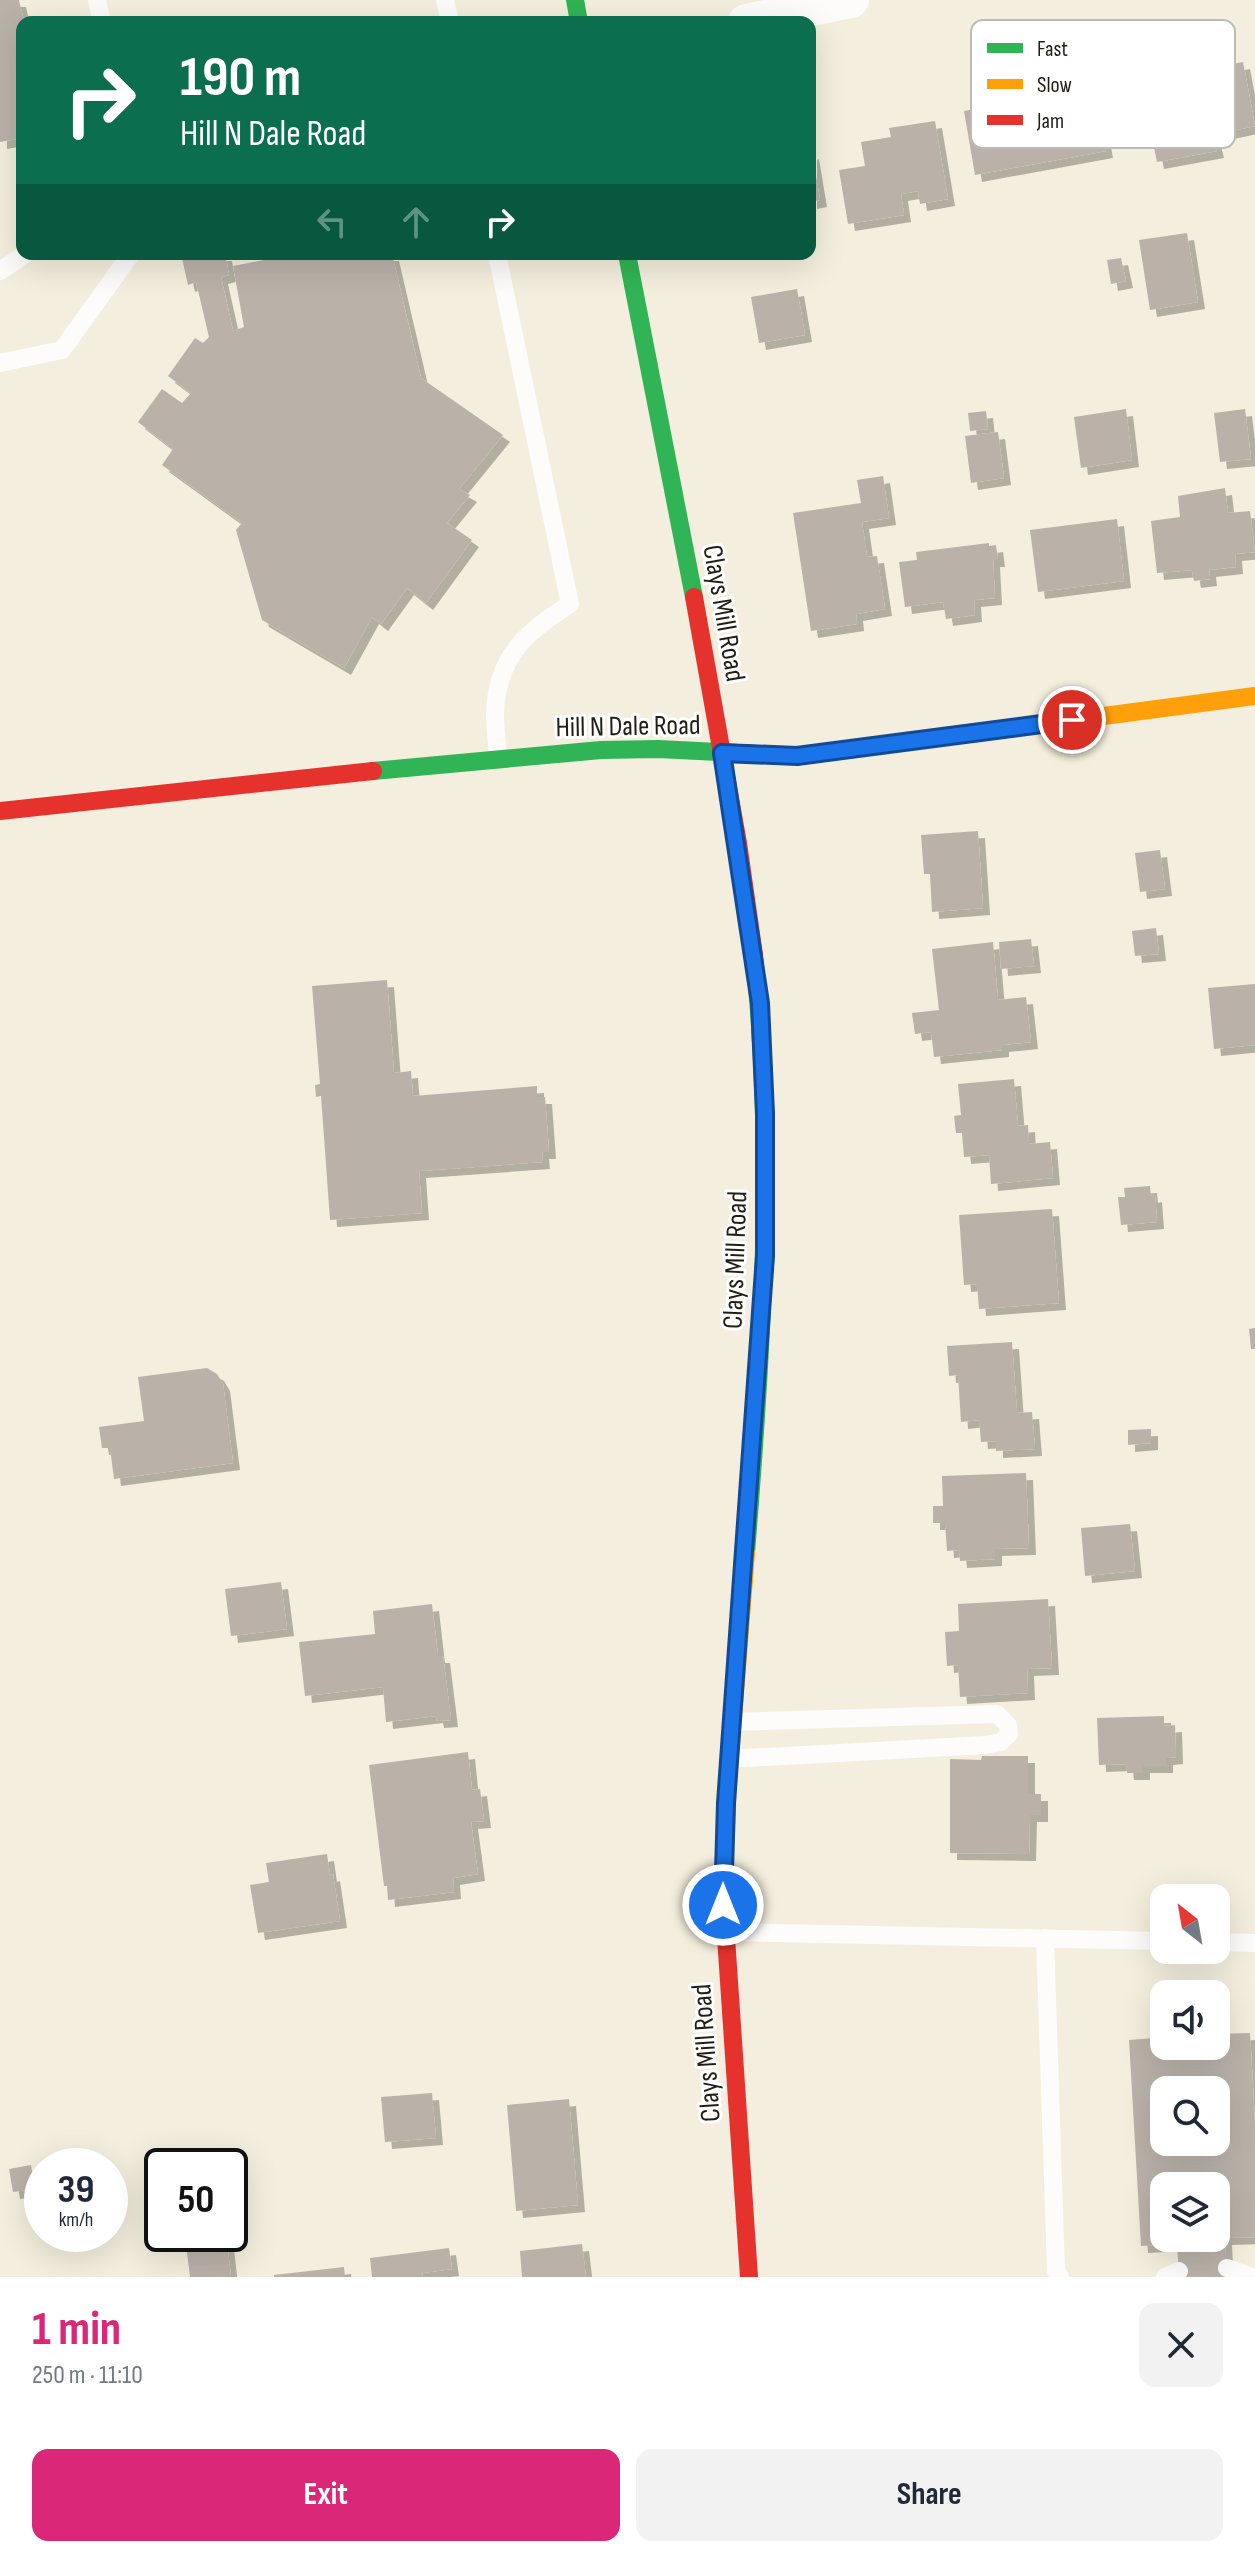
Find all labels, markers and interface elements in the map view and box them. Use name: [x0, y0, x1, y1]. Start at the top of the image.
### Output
legend: [971, 20, 1235, 148]
text: Fast: [1037, 36, 1068, 63]
text: 190 m: [180, 45, 301, 112]
icon: right: [48, 48, 152, 152]
text: Slow: [1037, 72, 1072, 99]
text: Jam: [1036, 108, 1064, 135]
text: Hill N Dale Road: [180, 113, 366, 156]
icon: left: [310, 200, 354, 244]
icon: ahead: [394, 200, 438, 244]
icon: right: [478, 200, 522, 244]
street label: Clays Mill Road: [695, 542, 752, 684]
pin: [1038, 686, 1106, 754]
icon: arrive: [1050, 698, 1094, 742]
street label: Hill N Dale Road: [555, 709, 701, 744]
street label: Clays Mill Road: [717, 1190, 754, 1330]
position arrow: [681, 1863, 765, 1947]
north arrow: [1150, 1884, 1230, 1964]
map controls: [1150, 1884, 1230, 2252]
button: sound: [1150, 1980, 1230, 2060]
street label: Clays Mill Road: [685, 1983, 728, 2123]
button: search: [1150, 2076, 1230, 2156]
speed limit sign: 50: [144, 2148, 248, 2252]
text: 39: [58, 2166, 94, 2214]
button: layers: [1150, 2172, 1230, 2252]
text: km/h: [59, 2208, 93, 2232]
text: 1 min: [32, 2301, 121, 2358]
button: close: [1139, 2303, 1223, 2387]
text: 250 m · 11:10: [32, 2360, 143, 2391]
button: Exit: [32, 2449, 620, 2541]
button: Share: [636, 2449, 1223, 2541]

